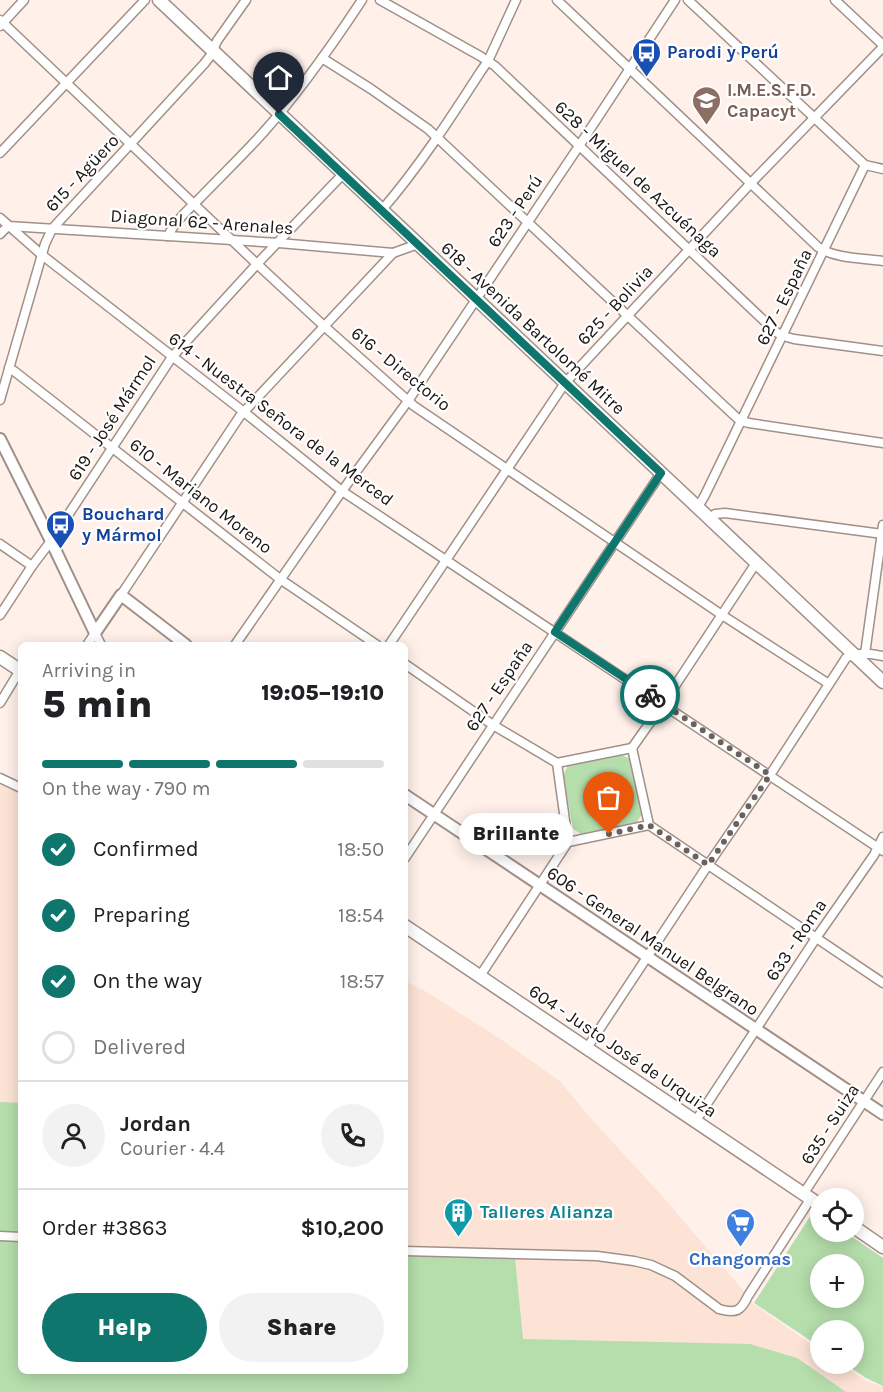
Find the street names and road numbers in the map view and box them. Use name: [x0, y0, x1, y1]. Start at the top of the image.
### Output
street label: 628 - Miguel de Azcuénaga: [550, 96, 726, 262]
street label: 615 - Agüero: [40, 130, 124, 216]
street label: 623 - Perú: [483, 171, 547, 251]
street label: Diagonal 62 - Arenales: [110, 205, 294, 239]
street label: 618 - Avenida Bartolomé Mitre: [436, 237, 630, 419]
street label: 627 - España: [751, 245, 817, 349]
street label: 625 - Bolivia: [572, 260, 658, 350]
street label: 616 - Directorio: [347, 322, 455, 416]
street label: 614 - Nuestra Señora de la Merced: [164, 327, 398, 511]
street label: 619 - José Mármol: [63, 351, 161, 485]
street label: 610 - Mariano Moreno: [125, 433, 277, 559]
street label: 627 - España: [461, 636, 537, 736]
street label: 606 - General Manuel Belgrano: [543, 862, 763, 1020]
street label: 633 - Roma: [761, 895, 831, 985]
street label: 604 - Justo José de Urquiza: [525, 980, 721, 1122]
street label: 635 - Suiza: [796, 1080, 864, 1168]

